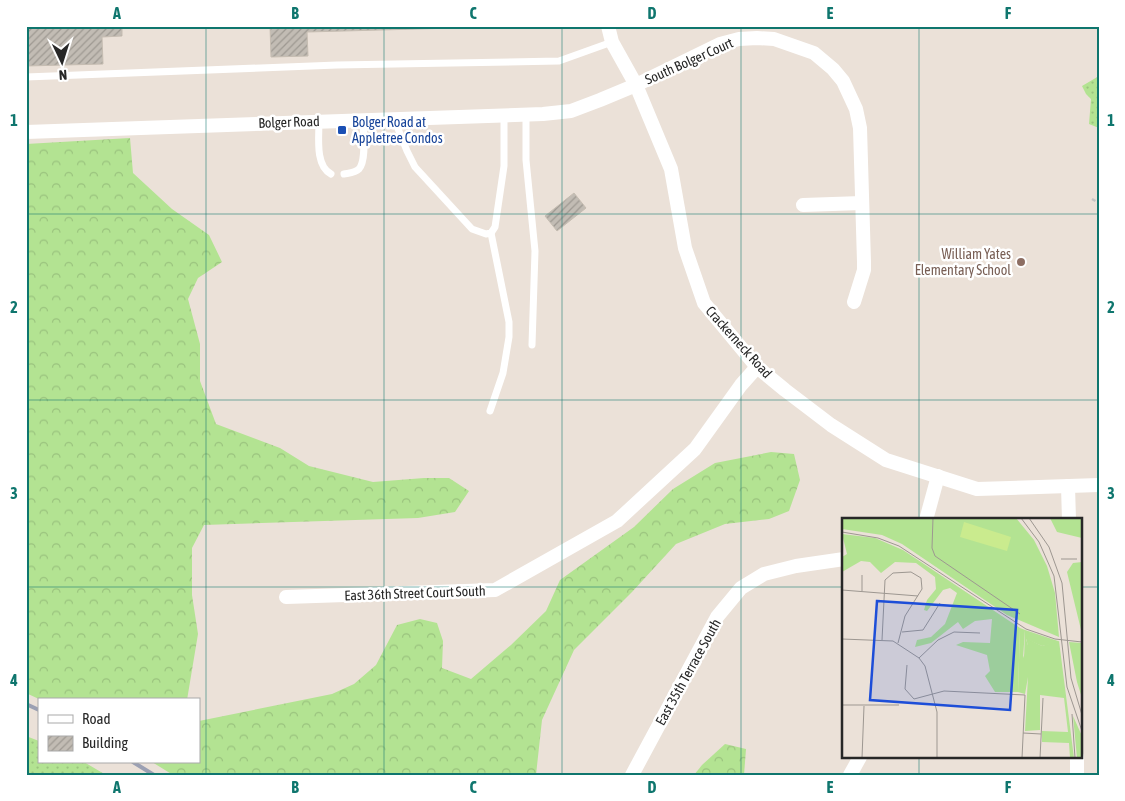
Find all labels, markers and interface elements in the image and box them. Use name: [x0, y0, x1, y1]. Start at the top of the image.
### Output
text: A: [112, 4, 121, 22]
text: B: [291, 4, 299, 22]
text: C: [469, 4, 477, 22]
text: D: [648, 4, 657, 22]
text: E: [827, 4, 834, 22]
text: F: [1005, 4, 1012, 22]
street label: South Bolger Court: [643, 34, 735, 88]
north arrow: [38, 38, 88, 88]
text: N: [58, 67, 68, 83]
text: 1: [10, 111, 18, 129]
text: 1: [1107, 111, 1115, 129]
street label: Bolger Road: [258, 113, 320, 131]
place label: Bolger Road at Appletree Condos: [352, 114, 443, 146]
marker: Bolger Road at Appletree Condos: [336, 124, 348, 136]
place label: William Yates Elementary School: [915, 246, 1011, 278]
marker: William Yates Elementary School: [1015, 256, 1027, 268]
text: 2: [10, 298, 18, 316]
text: 2: [1107, 298, 1115, 316]
street label: Crackerneck Road: [703, 303, 775, 381]
text: 3: [10, 484, 18, 502]
text: 3: [1107, 484, 1115, 502]
inset map: [842, 518, 1082, 758]
street label: East 36th Street Court South: [344, 583, 486, 603]
street label: East 35th Terrace South: [652, 616, 724, 728]
text: 4: [9, 671, 18, 689]
text: 4: [1106, 671, 1115, 689]
legend: [38, 698, 200, 764]
text: Road: [82, 710, 111, 727]
text: Building: [82, 734, 128, 751]
text: A: [112, 778, 121, 796]
text: B: [291, 778, 299, 796]
text: C: [469, 778, 477, 796]
text: D: [648, 778, 657, 796]
text: E: [827, 778, 834, 796]
text: F: [1005, 778, 1012, 796]

